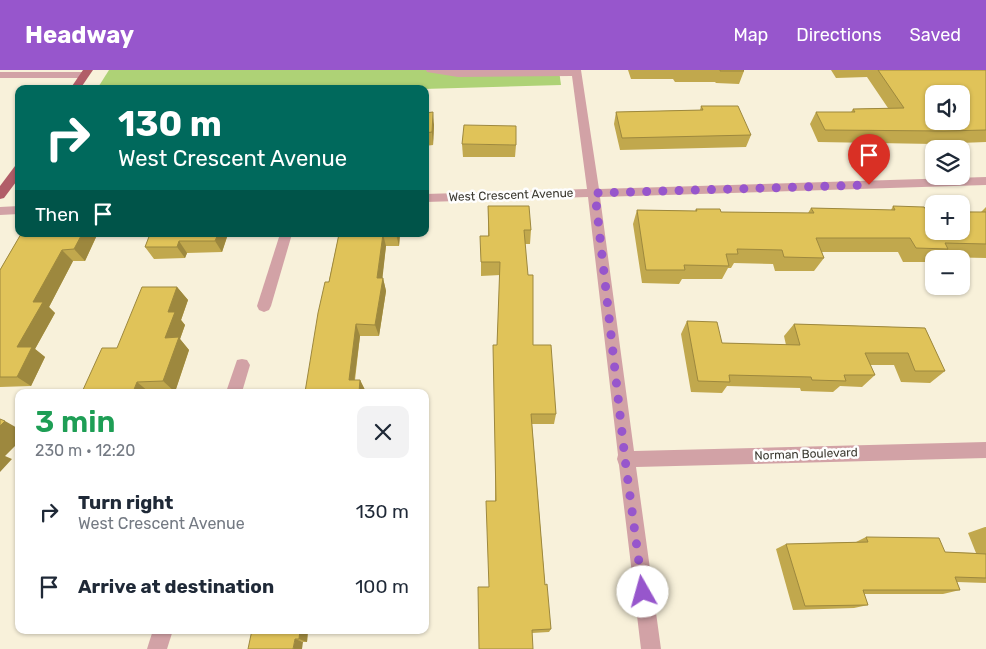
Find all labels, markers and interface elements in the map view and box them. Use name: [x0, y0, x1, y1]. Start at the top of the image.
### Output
text: Headway: [25, 21, 134, 49]
text: Map: [733, 24, 768, 46]
text: Directions: [796, 24, 882, 46]
text: Saved: [910, 24, 961, 46]
map controls: [925, 85, 970, 295]
button: sound: [925, 85, 970, 130]
text: 130 m: [118, 103, 222, 145]
icon: right: [35, 105, 100, 170]
pin: [848, 134, 890, 185]
button: layers: [925, 140, 970, 185]
icon: arrive: [855, 141, 883, 169]
text: West Crescent Avenue: [118, 145, 347, 172]
street label: West Crescent Avenue: [448, 186, 574, 204]
button: +: [925, 195, 970, 240]
icon: arrive: [89, 200, 117, 228]
text: Then: [35, 203, 79, 226]
button: −: [925, 250, 970, 295]
text: 3 min: [35, 404, 115, 440]
button: close: [357, 406, 409, 458]
text: 230 m · 12:20: [35, 441, 135, 460]
street label: Norman Boulevard: [754, 445, 858, 463]
text: Turn right: [78, 491, 173, 514]
icon: right: [35, 498, 63, 526]
text: 130 m: [356, 500, 409, 523]
text: West Crescent Avenue: [78, 514, 245, 533]
position arrow: [616, 565, 668, 617]
icon: arrive: [35, 573, 63, 601]
text: Arrive at destination: [78, 575, 274, 598]
text: 100 m: [355, 575, 409, 598]

